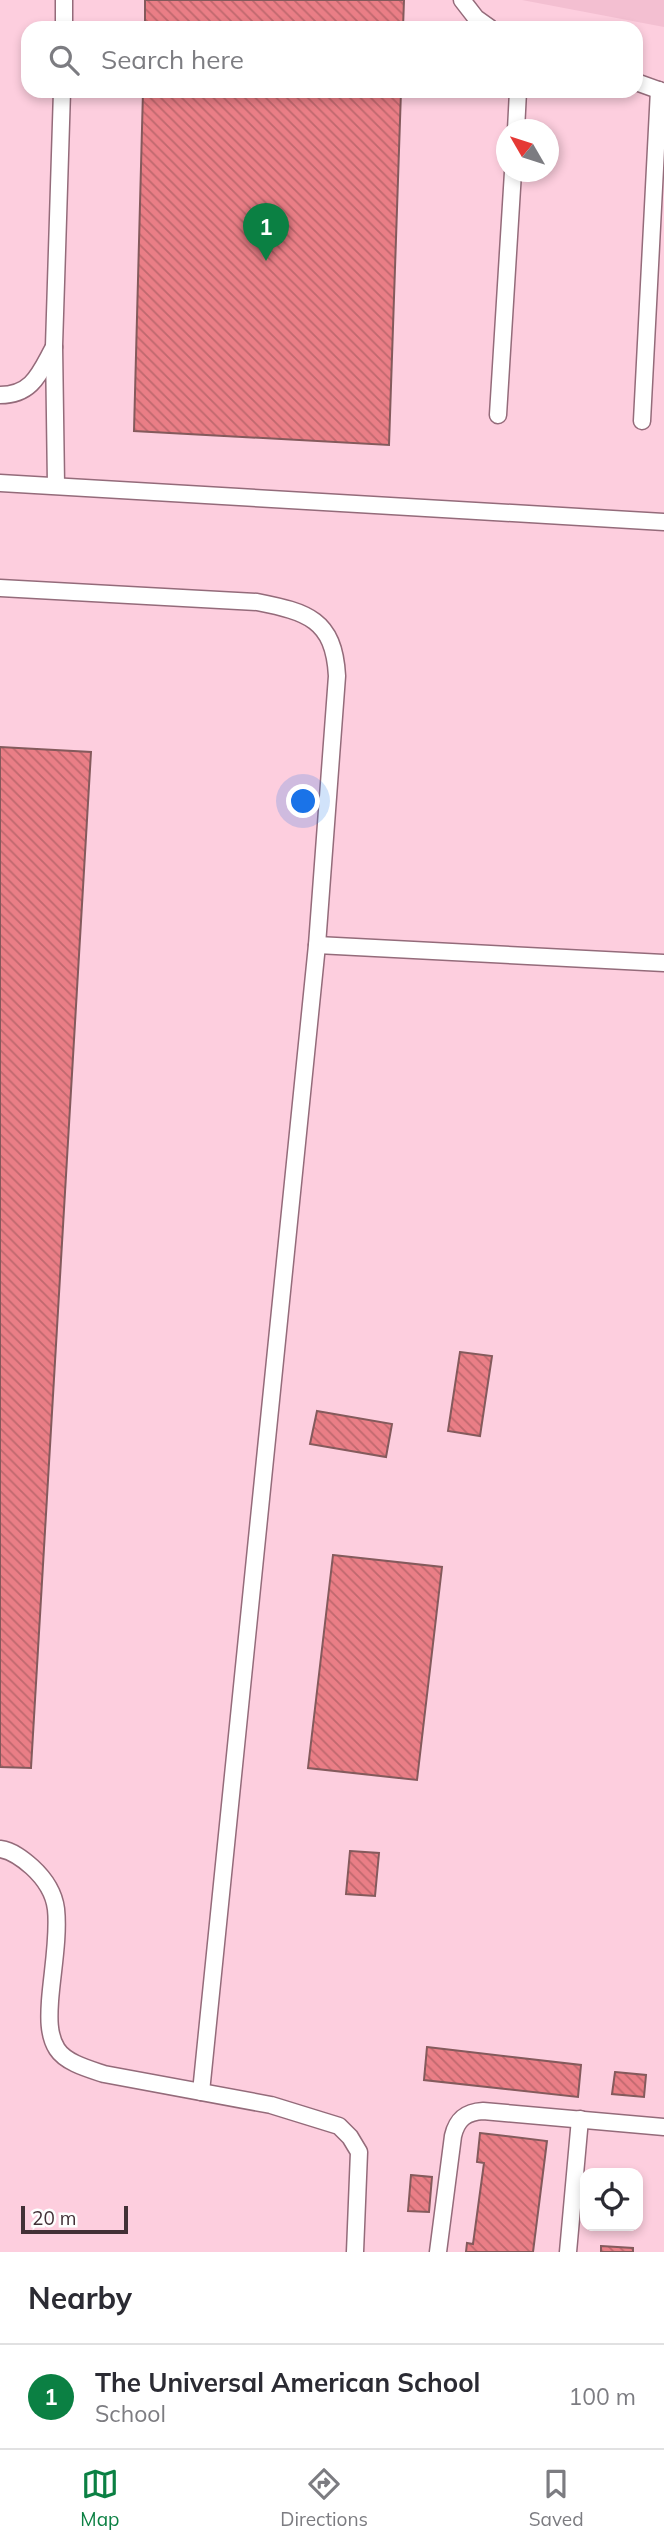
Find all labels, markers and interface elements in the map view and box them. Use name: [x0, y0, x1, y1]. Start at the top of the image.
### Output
search box: [21, 21, 643, 98]
icon: search: [45, 41, 83, 79]
text: Search here: [101, 43, 244, 76]
north arrow: [496, 119, 559, 182]
pin: 1: [243, 203, 289, 261]
your location: [286, 784, 320, 818]
map controls: [580, 2168, 643, 2231]
button: locate: [580, 2168, 643, 2231]
scale bar: [21, 2203, 128, 2235]
text: 20 m: [32, 2206, 76, 2230]
text: Nearby: [28, 2279, 132, 2317]
text: The Universal American School: [95, 2366, 480, 2399]
text: 1: [44, 2382, 58, 2411]
text: 100 m: [568, 2382, 636, 2411]
text: School: [95, 2399, 166, 2428]
tab: Map: [80, 2465, 119, 2531]
tab: Directions: [280, 2465, 368, 2531]
tab: Saved: [529, 2465, 584, 2531]

